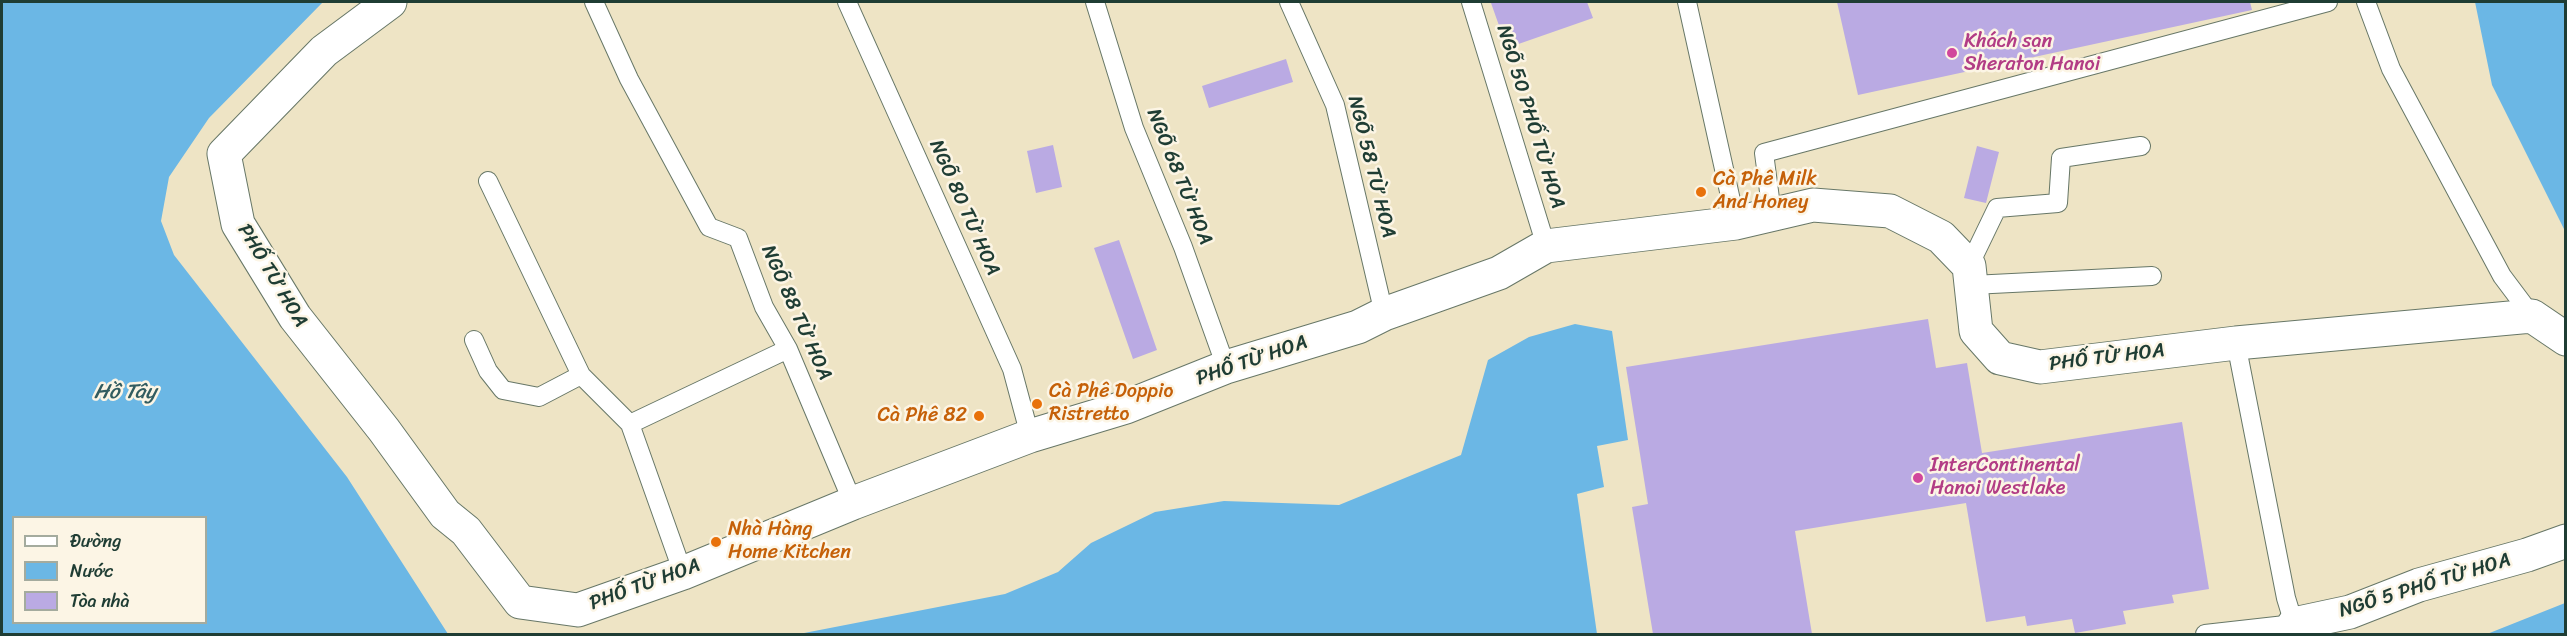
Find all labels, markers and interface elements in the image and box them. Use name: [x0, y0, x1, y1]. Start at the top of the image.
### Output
street label: NGÕ 50 PHỐ TỪ HOA: [1491, 22, 1569, 212]
place label: Khách sạn Sheraton Hanoi: [1964, 30, 2100, 77]
marker: Khách sạn Sheraton Hanoi: [1945, 46, 1959, 60]
street label: NGÕ 58 TỪ HOA: [1342, 93, 1400, 241]
street label: NGÕ 68 TỪ HOA: [1141, 105, 1217, 249]
street label: NGÕ 80 TỪ HOA: [923, 136, 1005, 280]
place label: Cà Phê Milk And Honey: [1713, 168, 1817, 215]
marker: Cà Phê Milk And Honey: [1694, 185, 1708, 199]
street label: PHỐ TỪ HOA: [232, 220, 312, 332]
street label: NGÕ 88 TỪ HOA: [755, 242, 837, 384]
street label: PHỐ TỪ HOA: [1193, 331, 1311, 391]
street label: PHỐ TỪ HOA: [2048, 339, 2166, 377]
water label: Hồ Tây: [94, 380, 156, 406]
place label: Cà Phê Doppio Ristretto: [1049, 380, 1173, 427]
marker: Cà Phê Doppio Ristretto: [1030, 397, 1044, 411]
place label: Cà Phê 82: [878, 404, 967, 428]
marker: Cà Phê 82: [972, 409, 986, 423]
place label: InterContinental Hanoi Westlake: [1930, 454, 2080, 501]
marker: InterContinental Hanoi Westlake: [1911, 471, 1925, 485]
legend: [12, 516, 207, 624]
place label: Nhà Hàng Home Kitchen: [728, 518, 851, 565]
text: Đường: [70, 525, 121, 557]
marker: Nhà Hàng Home Kitchen: [709, 535, 723, 549]
street label: NGÕ 5 PHỐ TỪ HOA: [2336, 548, 2514, 624]
street label: PHỐ TỪ HOA: [586, 554, 704, 616]
text: Nước: [70, 555, 113, 587]
text: Tòa nhà: [70, 585, 129, 617]

